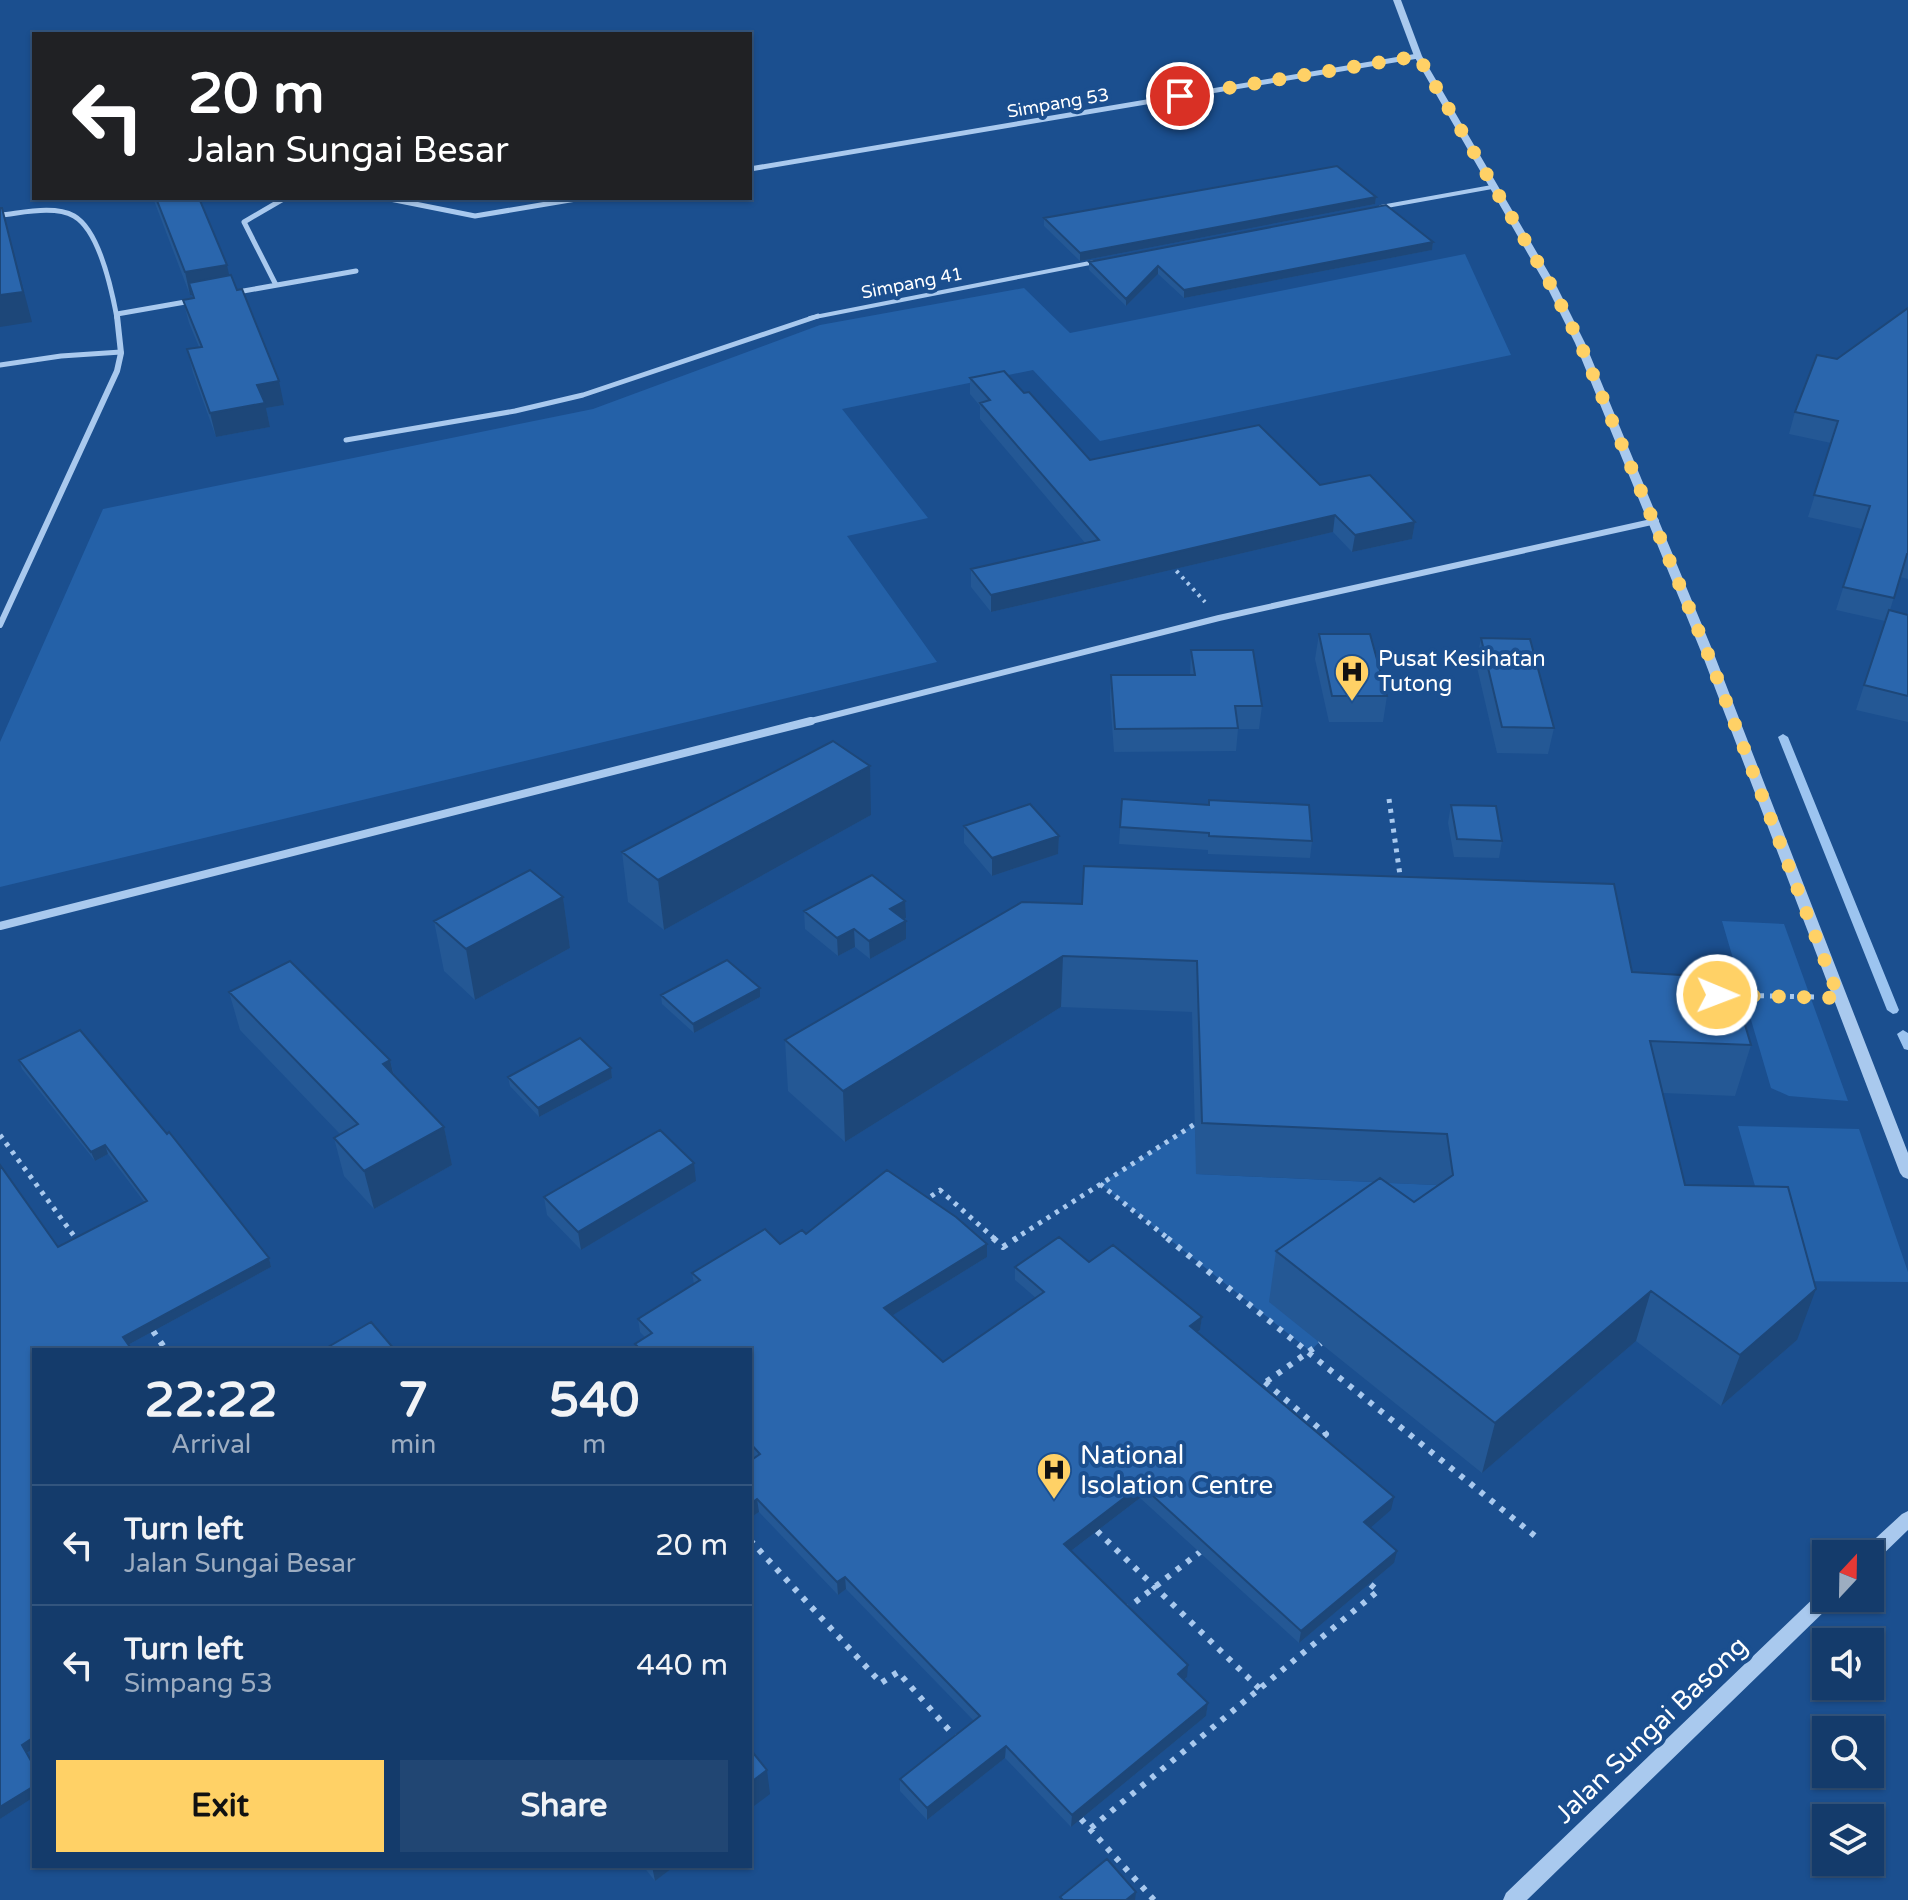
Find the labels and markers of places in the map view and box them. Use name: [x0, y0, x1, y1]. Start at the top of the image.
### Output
pin: [1146, 62, 1214, 130]
place label: Pusat Kesihatan Tutong: [1378, 646, 1546, 697]
hospital icon: Pusat Kesihatan Tutong: [1333, 653, 1371, 703]
place label: National Isolation Centre: [1080, 1440, 1273, 1501]
hospital icon: National Isolation Centre: [1035, 1451, 1073, 1501]

